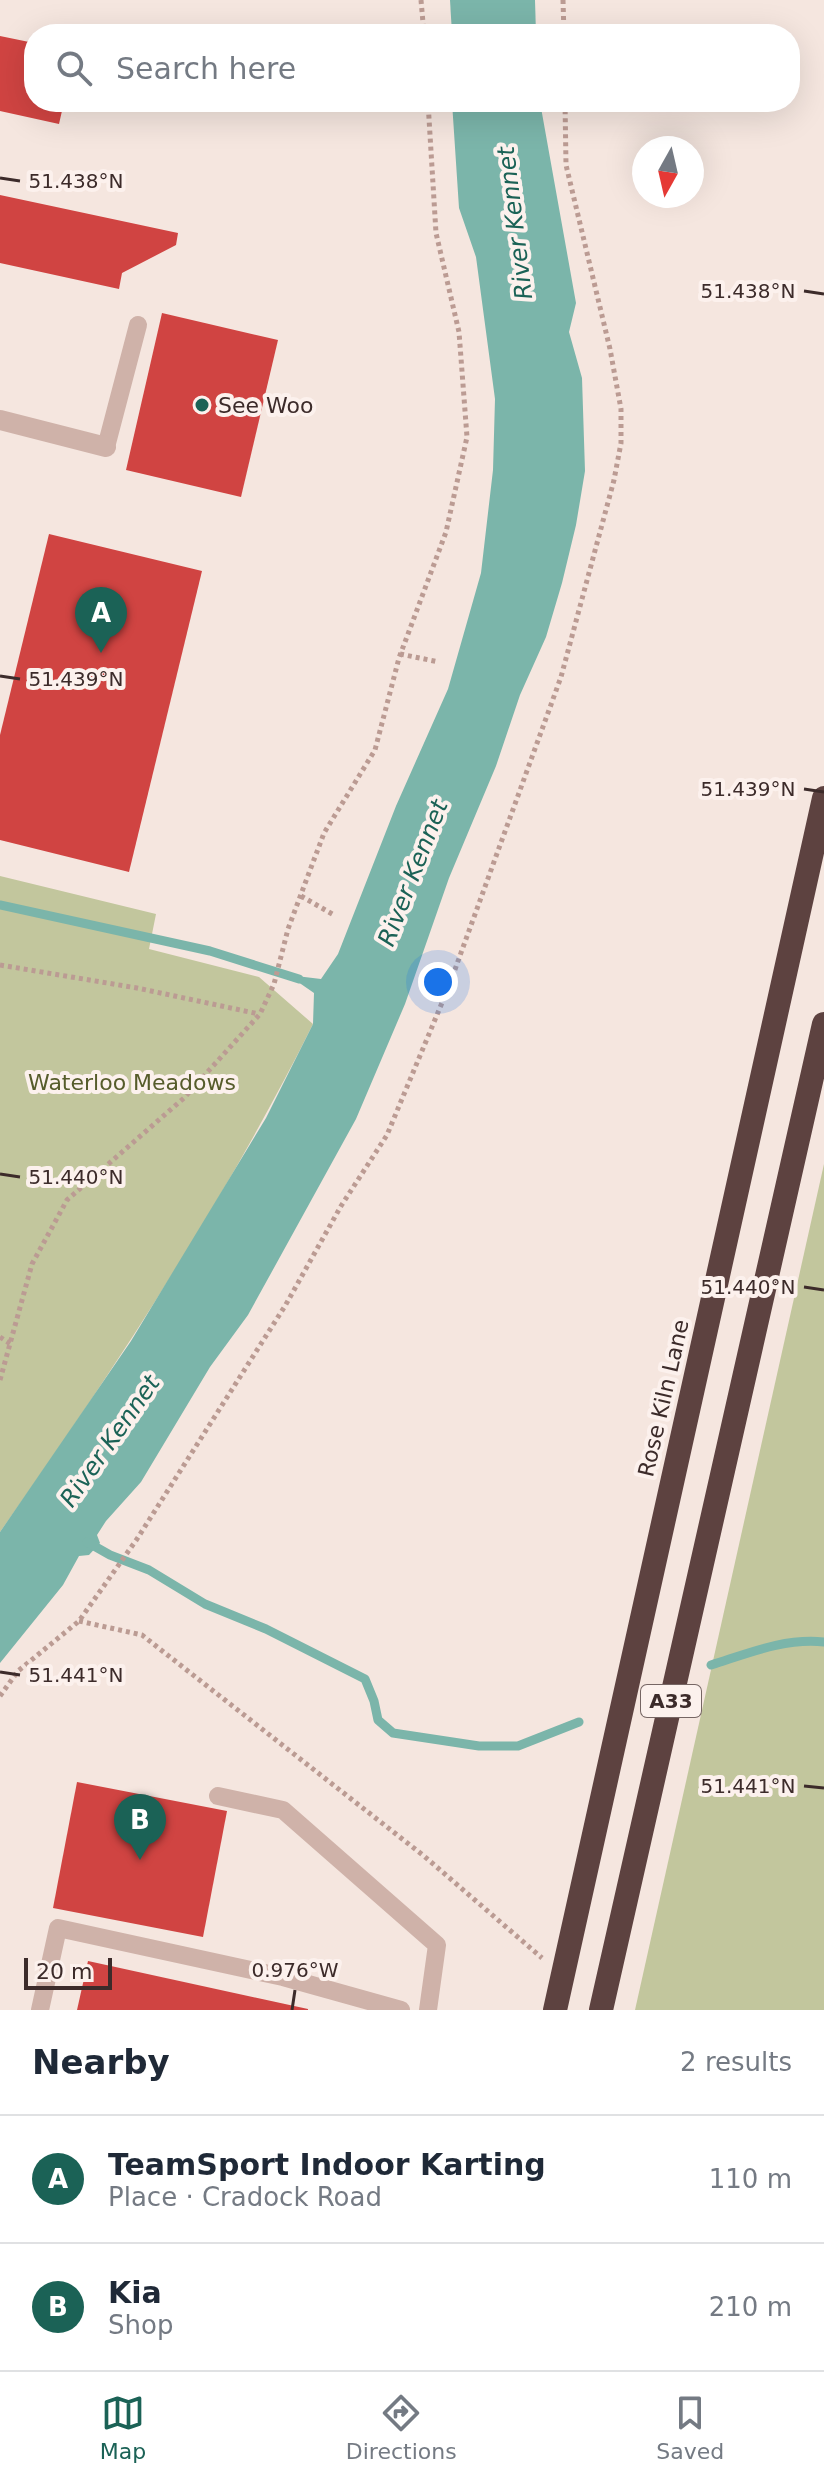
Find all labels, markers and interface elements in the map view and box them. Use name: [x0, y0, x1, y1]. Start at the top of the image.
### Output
search box: [24, 24, 800, 112]
icon: search: [52, 46, 96, 90]
text: Search here: [116, 51, 296, 86]
north arrow: [632, 136, 704, 208]
water label: River Kennet: [492, 143, 538, 301]
text: 51.438°N: [29, 169, 123, 193]
text: 51.438°N: [701, 279, 795, 303]
place label: See Woo: [218, 393, 313, 418]
marker: See Woo: [193, 396, 211, 414]
pin: A: [75, 587, 127, 653]
text: 51.439°N: [29, 667, 123, 691]
text: 51.439°N: [701, 777, 795, 801]
water label: River Kennet: [372, 795, 454, 950]
your location: [418, 962, 458, 1002]
park label: Waterloo Meadows: [28, 1070, 236, 1095]
text: 51.440°N: [29, 1165, 123, 1189]
text: 51.440°N: [701, 1275, 795, 1299]
street label: Rose Kiln Lane: [633, 1317, 694, 1479]
water label: River Kennet: [54, 1369, 167, 1512]
text: 51.441°N: [29, 1663, 123, 1687]
road number: A33: [641, 1685, 701, 1717]
text: 51.441°N: [701, 1774, 795, 1798]
pin: B: [114, 1794, 166, 1860]
scale bar: [24, 1954, 112, 1990]
text: 0.976°W: [251, 1958, 339, 1982]
text: 20 m: [36, 1959, 92, 1984]
text: Nearby: [32, 2042, 170, 2082]
text: 2 results: [680, 2047, 792, 2077]
text: TeamSport Indoor Karting: [108, 2147, 546, 2182]
text: A: [48, 2164, 68, 2194]
text: 110 m: [709, 2164, 792, 2194]
text: Place · Cradock Road: [108, 2182, 382, 2212]
text: Kia: [108, 2275, 162, 2310]
text: B: [48, 2292, 68, 2322]
text: 210 m: [709, 2292, 792, 2322]
text: Shop: [108, 2310, 173, 2340]
tab: Map: [100, 2391, 146, 2464]
tab: Directions: [346, 2391, 457, 2464]
tab: Saved: [656, 2391, 724, 2464]

